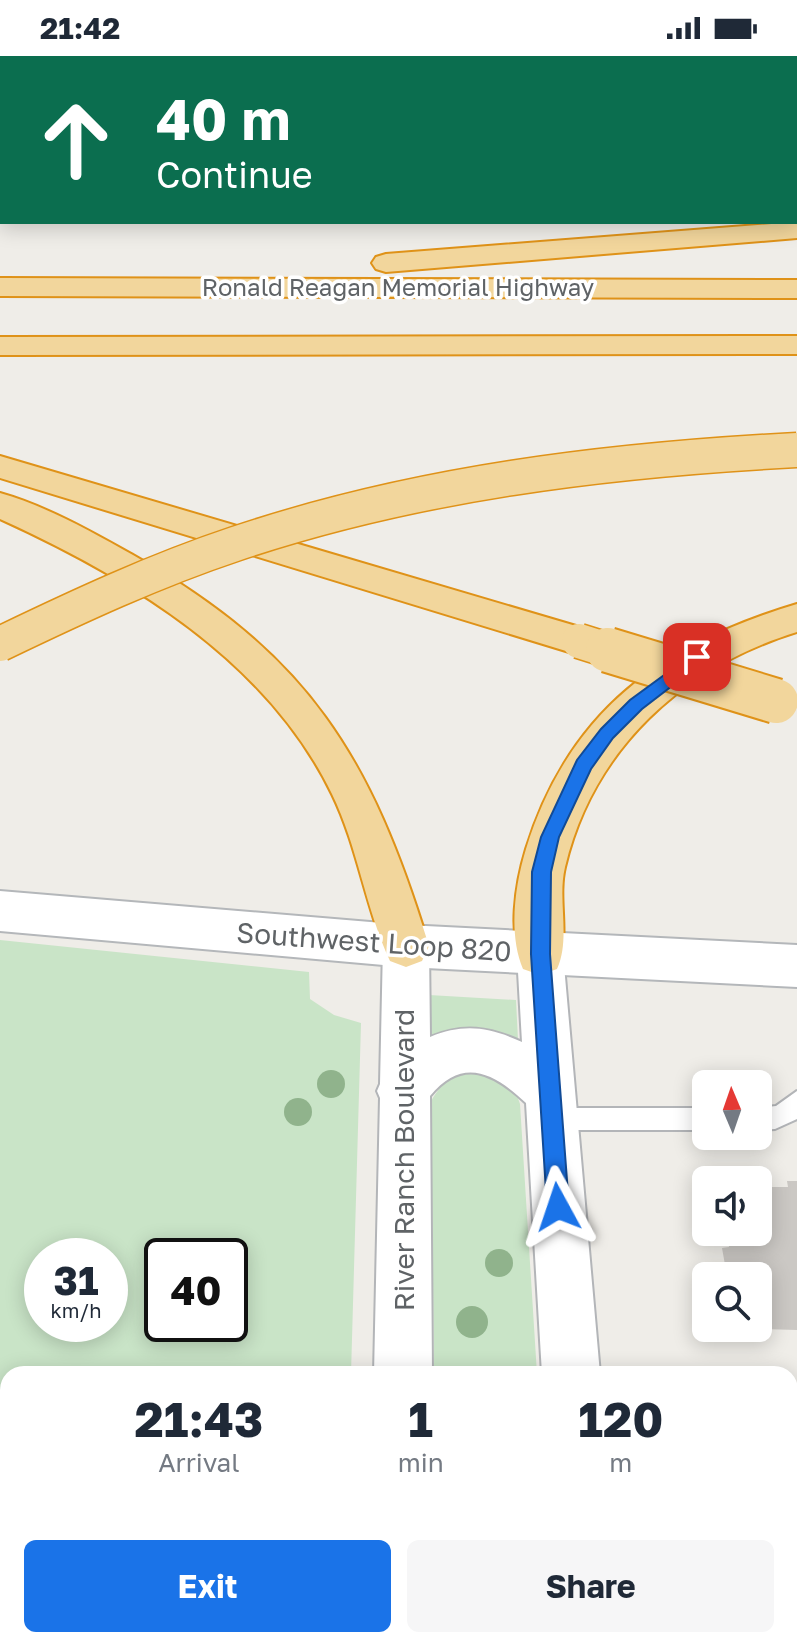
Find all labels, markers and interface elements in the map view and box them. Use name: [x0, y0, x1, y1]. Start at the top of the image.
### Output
text: 21:42: [40, 10, 120, 46]
text: 40 m: [156, 85, 290, 152]
icon: ahead: [24, 88, 128, 192]
text: Continue: [156, 153, 313, 196]
street label: Ronald Reagan Memorial Highway: [202, 272, 594, 301]
pin: [663, 623, 731, 691]
icon: arrive: [675, 635, 719, 679]
street label: Southwest Loop 820: [235, 915, 513, 968]
street label: River Ranch Boulevard: [387, 1009, 420, 1311]
north arrow: [692, 1070, 772, 1150]
map controls: [692, 1070, 772, 1342]
position arrow: [516, 1165, 600, 1249]
button: sound: [692, 1166, 772, 1246]
speed limit sign: 40: [144, 1238, 248, 1342]
text: 31: [54, 1256, 99, 1304]
button: search: [692, 1262, 772, 1342]
text: km/h: [51, 1298, 101, 1322]
text: 21:43: [135, 1390, 263, 1448]
text: 1: [408, 1390, 433, 1448]
text: 120: [578, 1390, 663, 1448]
text: Arrival: [158, 1447, 240, 1478]
text: min: [398, 1447, 444, 1478]
text: m: [609, 1447, 632, 1478]
button: Exit: [24, 1540, 391, 1632]
button: Share: [407, 1540, 774, 1632]

